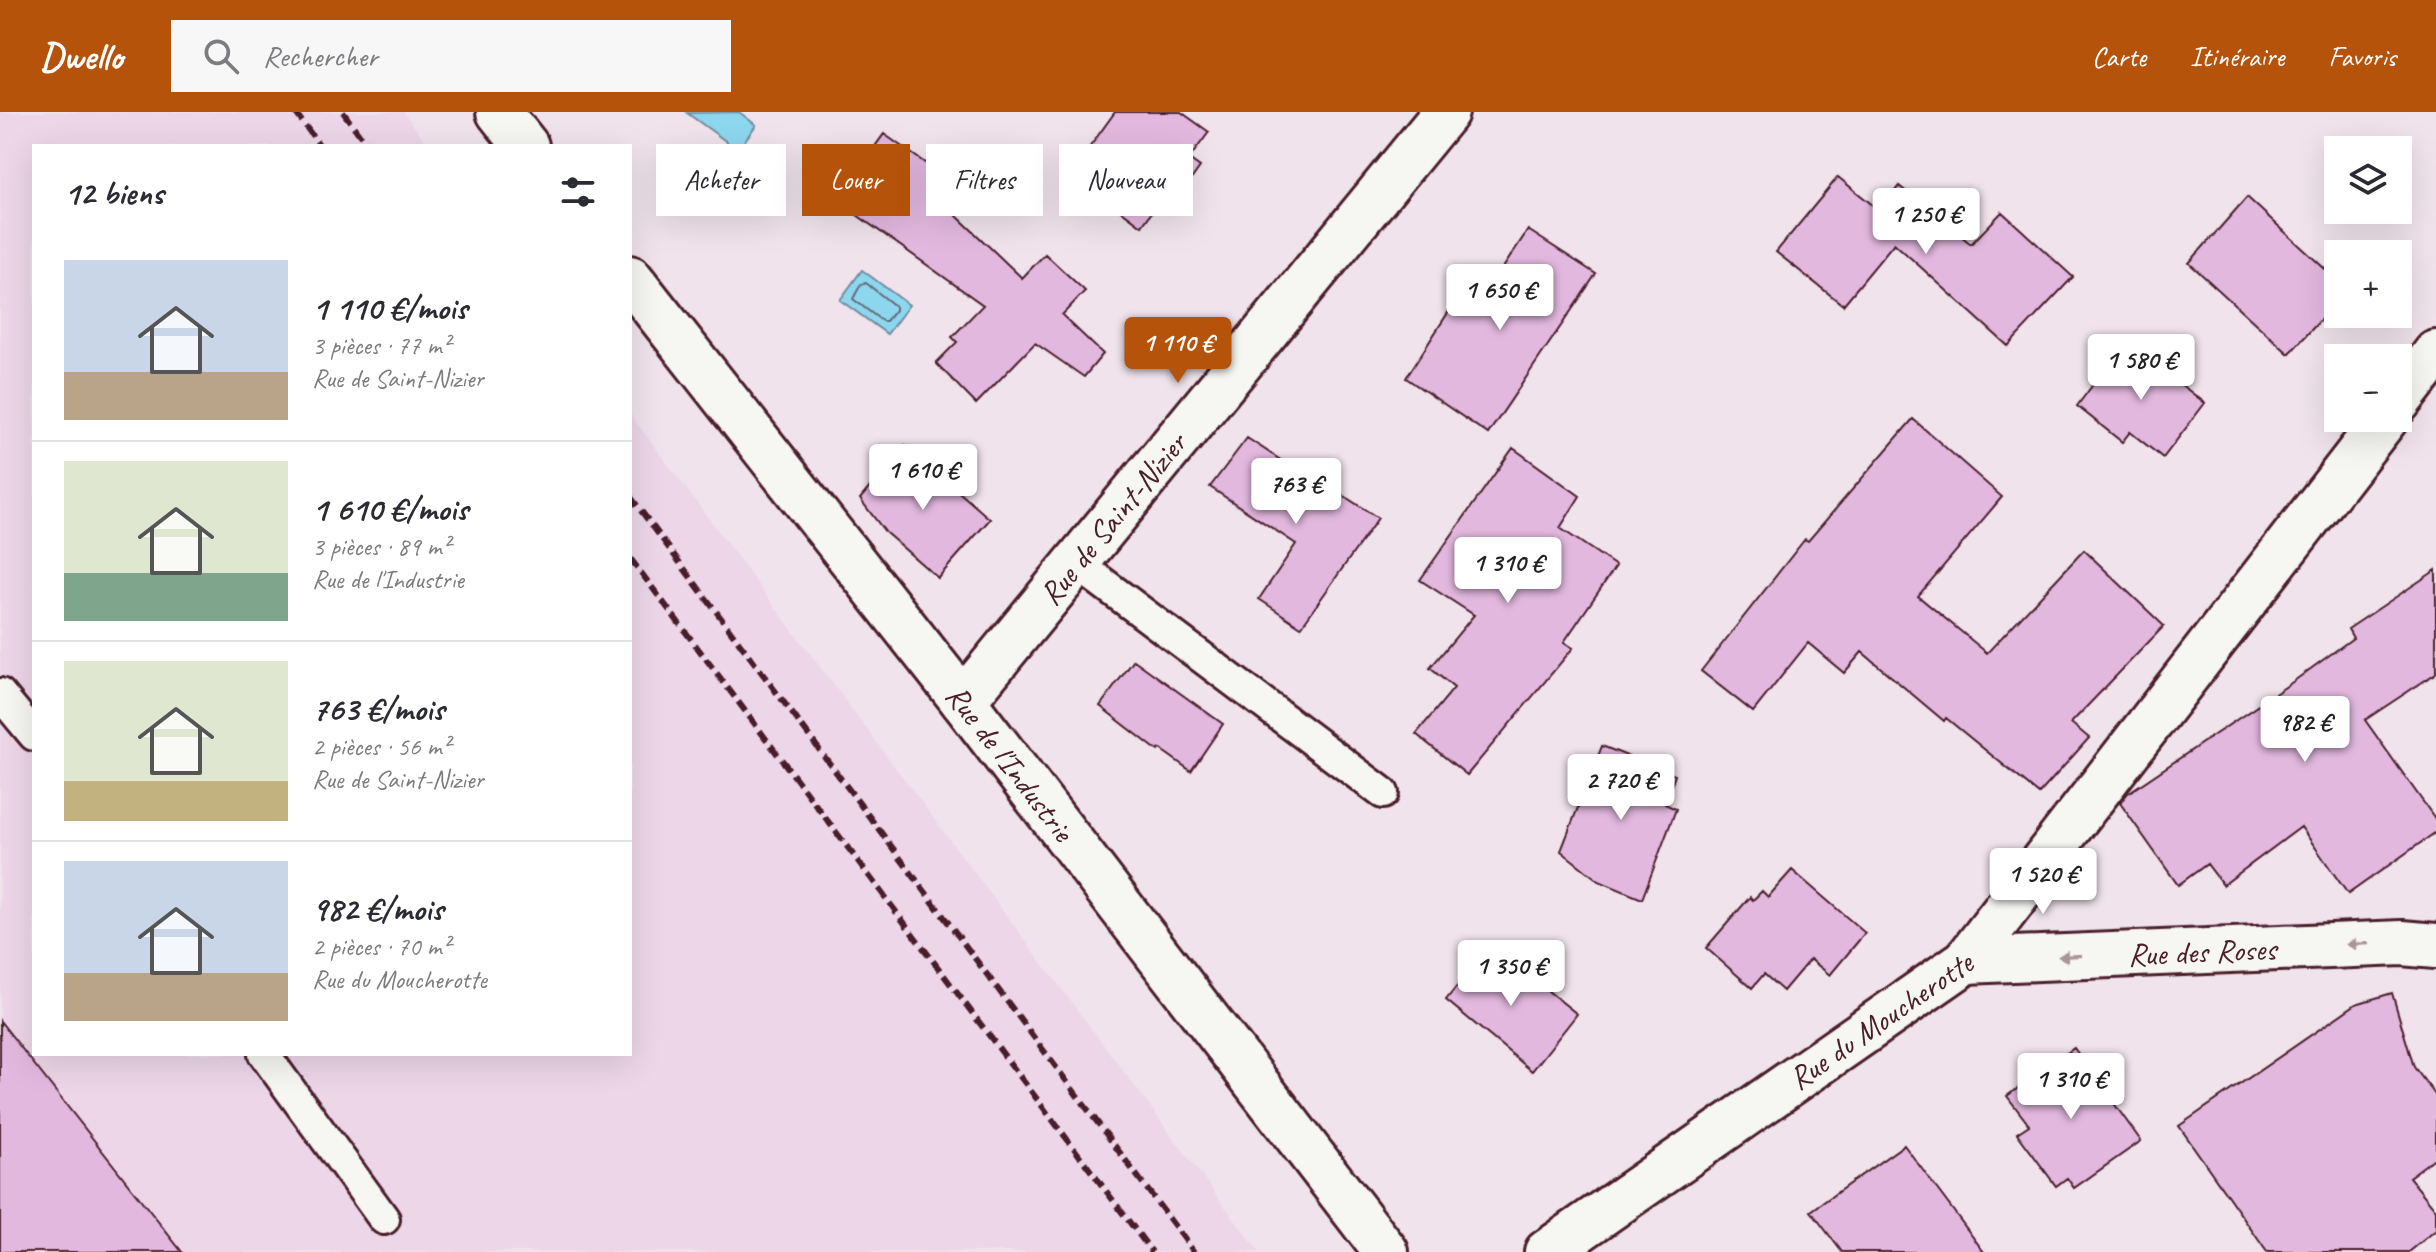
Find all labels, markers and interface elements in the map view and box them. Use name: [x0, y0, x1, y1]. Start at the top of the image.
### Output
search box: [171, 20, 731, 92]
text: Dwello: [40, 33, 123, 80]
icon: search: [199, 34, 243, 78]
text: Rechercher: [263, 37, 378, 75]
text: Carte: [2092, 39, 2146, 74]
text: Itinéraire: [2190, 39, 2284, 74]
text: Favoris: [2328, 39, 2396, 74]
map controls: [2324, 136, 2412, 432]
button: layers: [2324, 136, 2412, 224]
chip: Acheter: [656, 144, 786, 216]
chip: Louer: [802, 144, 910, 216]
chip: Filtres: [926, 144, 1043, 216]
chip: Nouveau: [1059, 144, 1193, 216]
icon: filters: [556, 170, 600, 214]
text: 12 biens: [64, 171, 163, 214]
pin: 1 250 €: [1852, 188, 2000, 256]
text: 1 250 €: [1891, 197, 1961, 230]
button: +: [2324, 240, 2412, 328]
pin: 1 650 €: [1426, 264, 1574, 332]
text: 1 650 €: [1464, 273, 1536, 306]
text: 1 110 €/mois: [312, 286, 467, 329]
icon: home: [128, 292, 224, 388]
pin: 1 110 €: [1104, 317, 1252, 385]
text: 1 110 €: [1142, 326, 1214, 359]
text: 3 pièces · 77 m²: [312, 329, 450, 362]
pin: 1 580 €: [2067, 334, 2215, 402]
text: 1 580 €: [2106, 343, 2176, 376]
button: −: [2324, 344, 2412, 432]
text: Rue de Saint-Nizier: [312, 362, 484, 395]
street label: Rue de Saint-Nizier: [1030, 422, 1197, 613]
pin: 1 610 €: [849, 444, 997, 512]
text: 1 610 €: [887, 453, 959, 486]
pin: 763 €: [1240, 458, 1352, 526]
text: 763 €: [1269, 467, 1323, 500]
text: 1 610 €/mois: [312, 487, 468, 530]
icon: home: [128, 493, 224, 589]
text: 3 pièces · 89 m²: [312, 530, 450, 563]
pin: 1 310 €: [1434, 537, 1582, 605]
text: 1 310 €: [1472, 546, 1544, 579]
text: Rue de l'Industrie: [312, 563, 464, 596]
street label: Rue de l'Industrie: [937, 676, 1085, 851]
text: 763 €/mois: [312, 687, 444, 730]
icon: home: [128, 693, 224, 789]
pin: 982 €: [2249, 696, 2361, 764]
text: 982 €: [2279, 705, 2331, 738]
text: 2 pièces · 56 m²: [312, 730, 450, 763]
pin: 2 720 €: [1547, 754, 1695, 822]
text: Rue de Saint-Nizier: [312, 763, 484, 796]
text: 2 720 €: [1586, 763, 1656, 796]
pin: 1 520 €: [1969, 848, 2117, 916]
text: 1 520 €: [2008, 857, 2078, 890]
text: 982 €/mois: [312, 887, 443, 930]
icon: home: [128, 893, 224, 989]
street label: Rue des Roses: [2127, 928, 2280, 975]
text: 2 pièces · 70 m²: [312, 930, 450, 963]
one-way arrow: [2345, 938, 2370, 951]
pin: 1 350 €: [1437, 940, 1585, 1008]
street label: Rue du Moucherotte: [1780, 941, 1983, 1099]
text: 1 350 €: [1476, 949, 1546, 982]
one-way arrow: [2057, 949, 2082, 962]
text: Rue du Moucherotte: [312, 963, 487, 996]
pin: 1 310 €: [1997, 1053, 2145, 1121]
text: 1 310 €: [2035, 1062, 2107, 1095]

